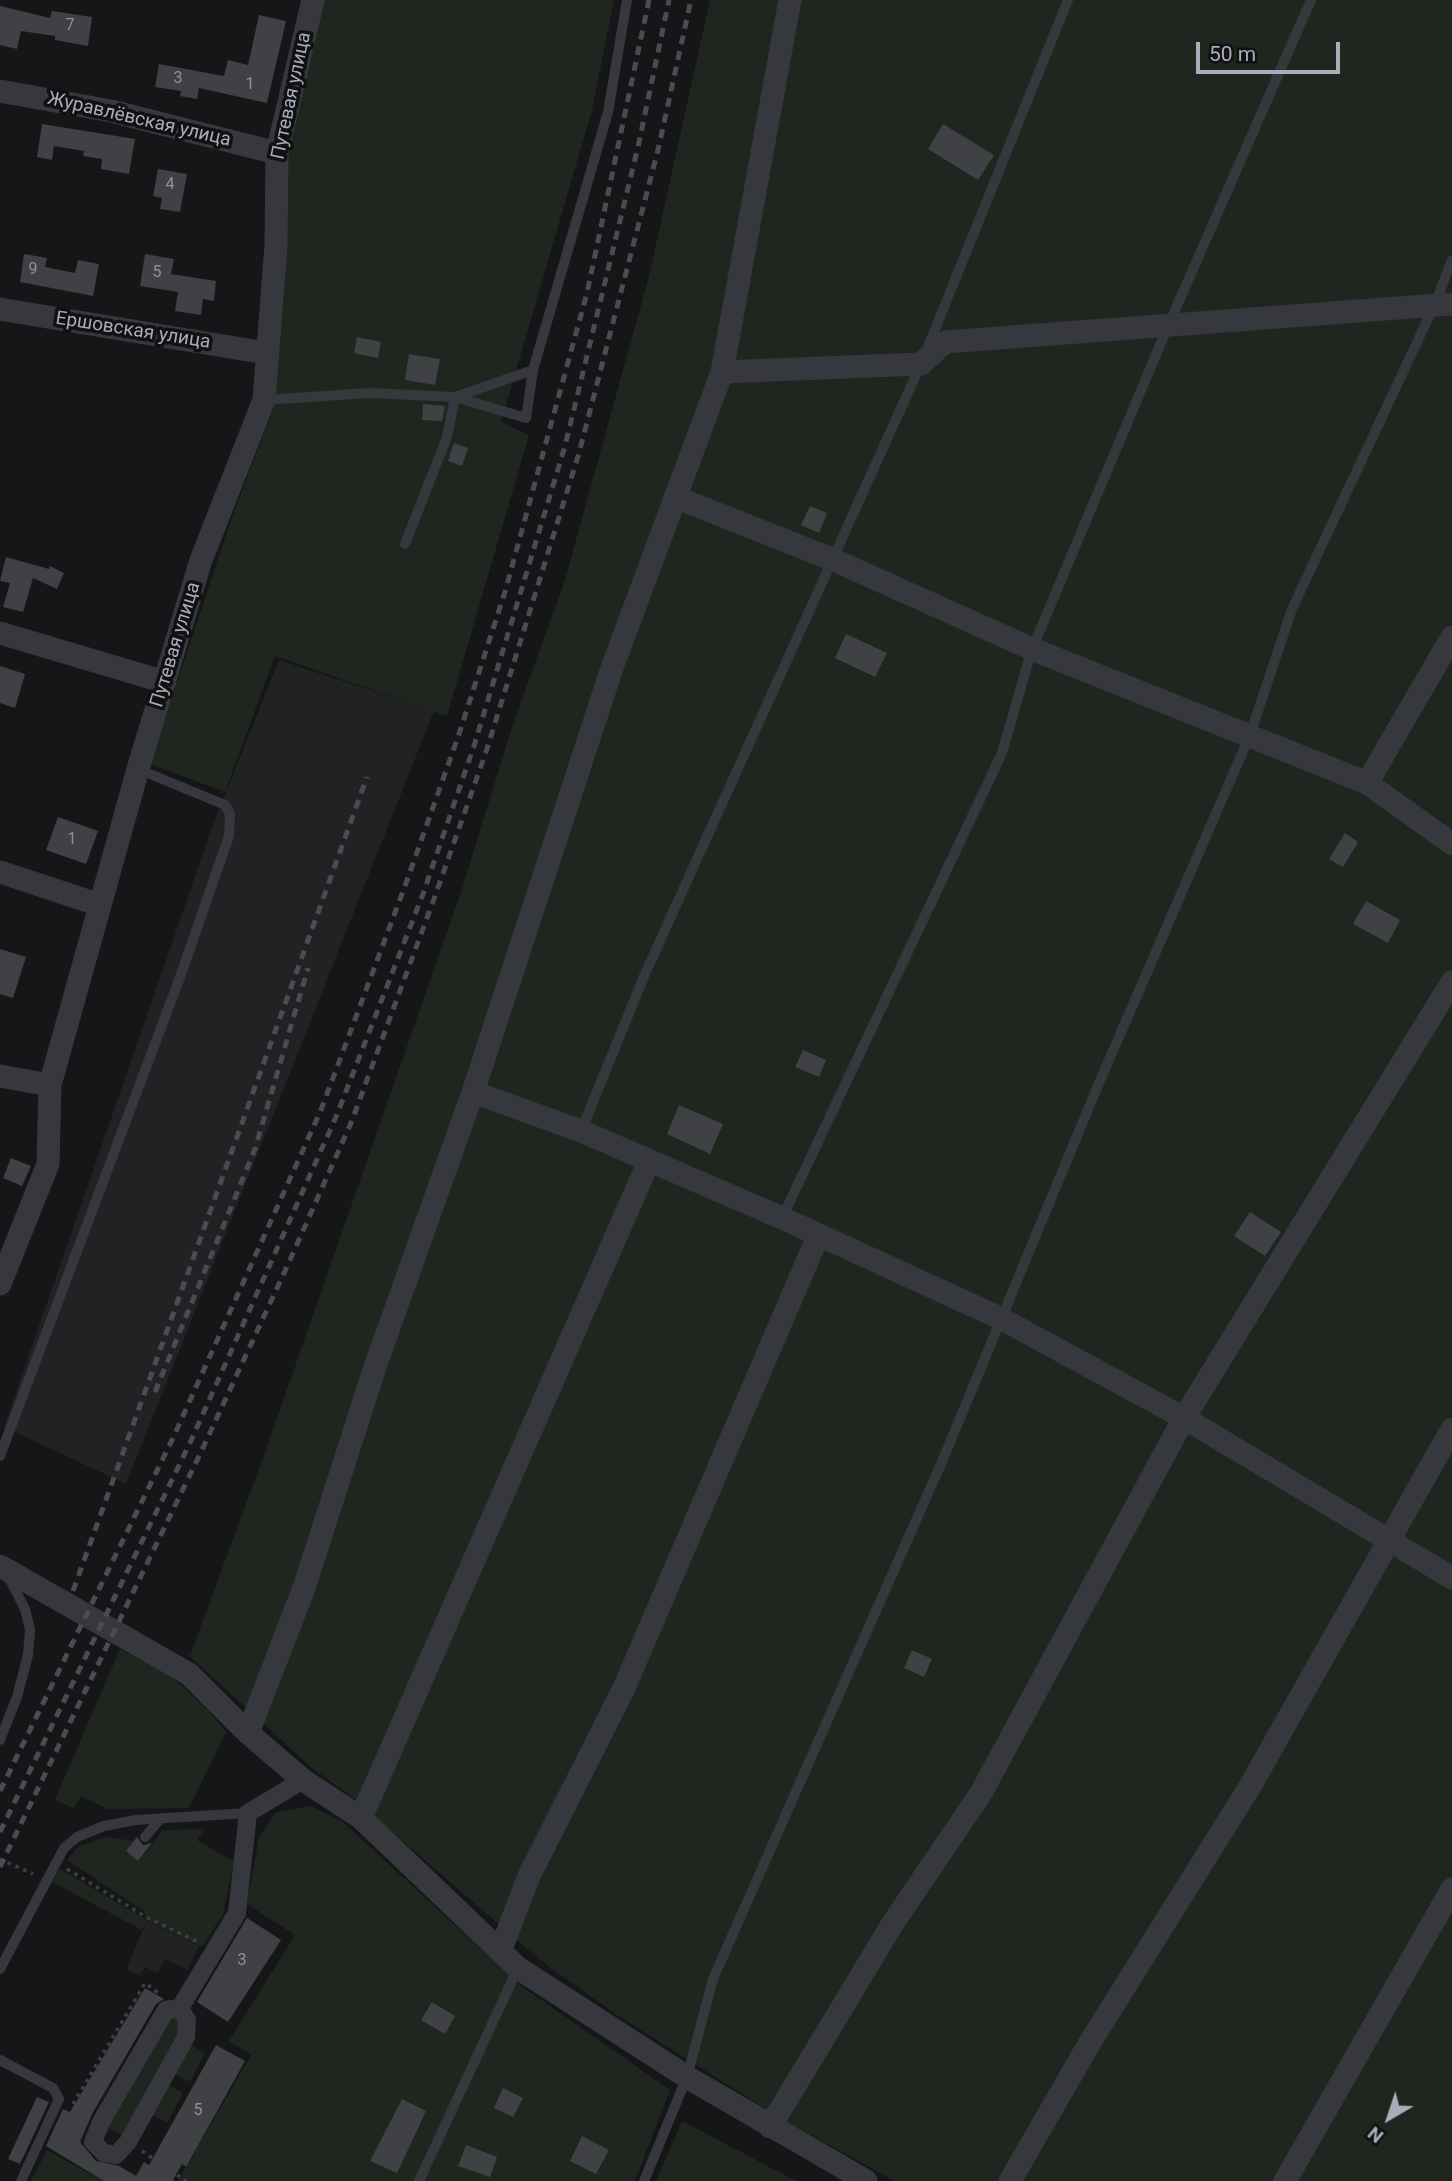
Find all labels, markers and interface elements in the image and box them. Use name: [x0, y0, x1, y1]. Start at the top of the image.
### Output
house number: 7: [66, 16, 74, 36]
scale bar: [1200, 28, 1344, 72]
street label: Путевая улица: [267, 30, 317, 162]
text: 50 m: [1209, 42, 1256, 66]
house number: 3: [174, 69, 182, 89]
house number: 1: [246, 75, 254, 95]
street label: Журавлёвская улица: [45, 88, 233, 152]
house number: 4: [166, 175, 174, 195]
house number: 9: [29, 260, 37, 280]
house number: 5: [153, 263, 161, 283]
street label: Ершовская улица: [54, 308, 212, 354]
street label: Путевая улица: [146, 580, 206, 710]
house number: 1: [68, 830, 76, 850]
house number: 3: [238, 1951, 246, 1971]
north arrow: [1354, 2083, 1424, 2153]
house number: 5: [194, 2101, 202, 2121]
text: N: [1363, 2122, 1388, 2148]

